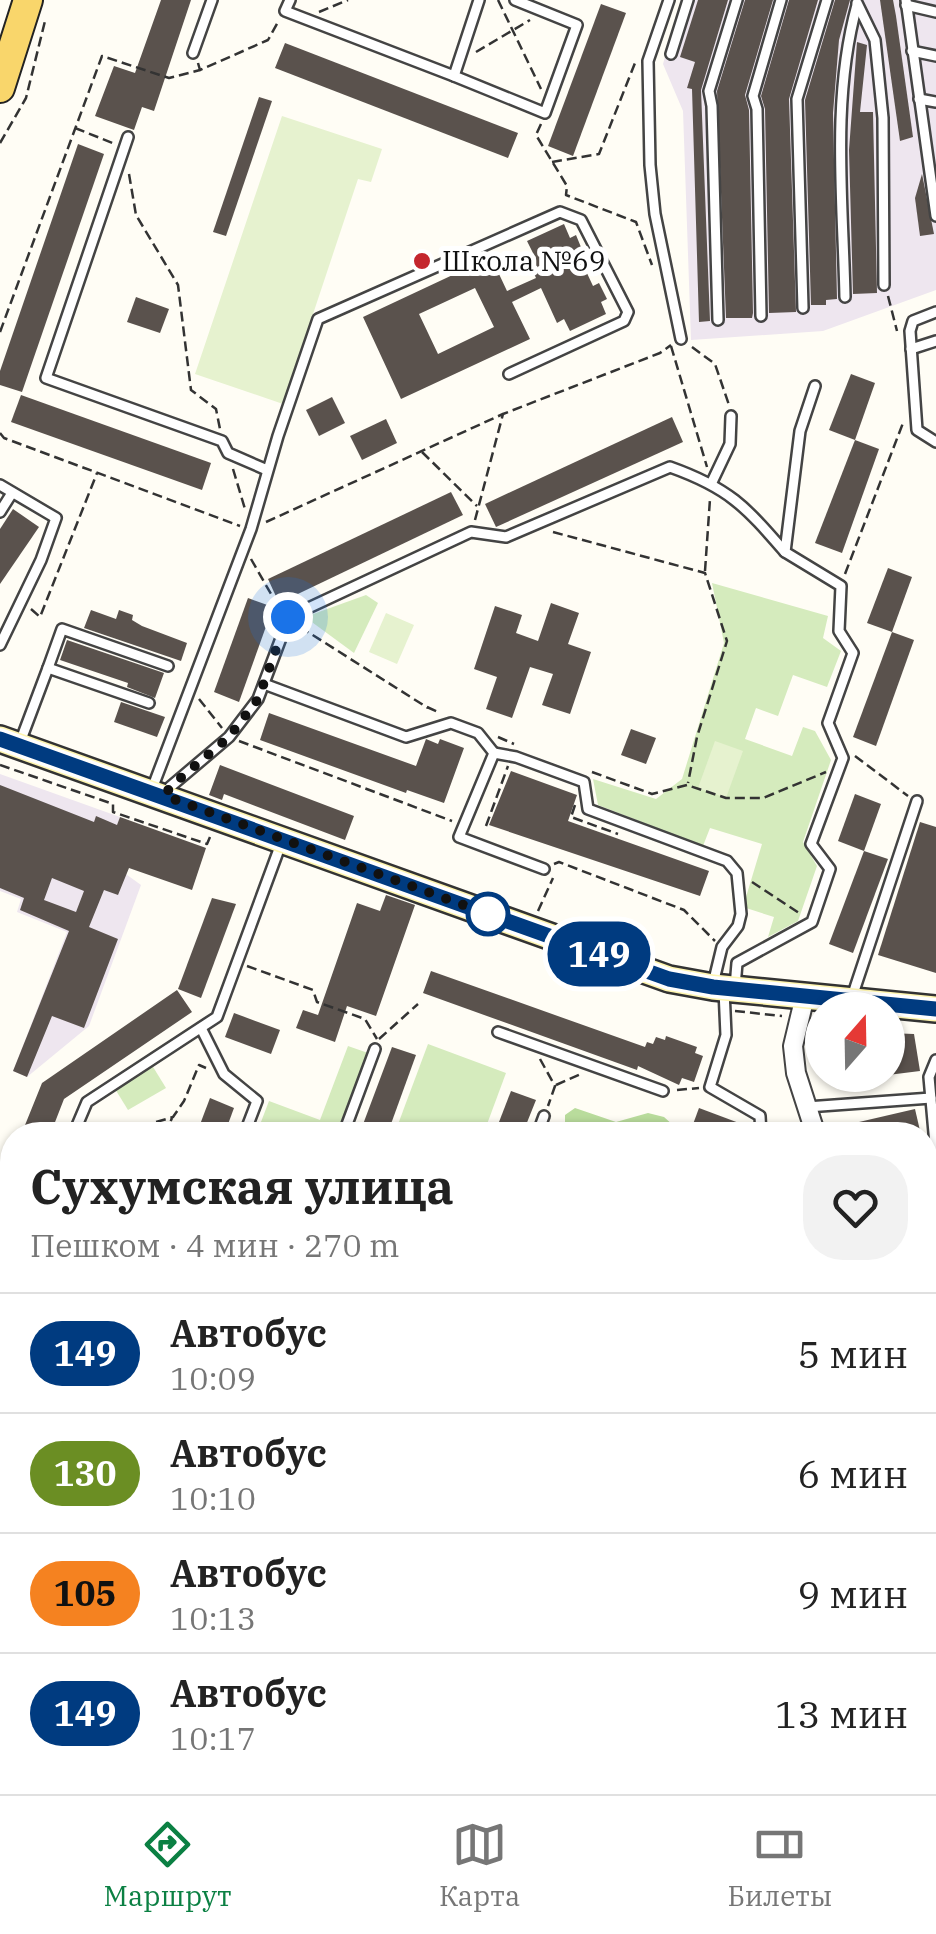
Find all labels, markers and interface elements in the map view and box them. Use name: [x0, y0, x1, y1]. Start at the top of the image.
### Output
place label: Школа №69: [442, 242, 606, 279]
marker: Школа №69: [411, 250, 433, 272]
your location: [263, 592, 313, 642]
unlabelled marker: [467, 893, 509, 935]
line badge: 149: [542, 922, 656, 986]
text: 149: [567, 931, 631, 977]
north arrow: [805, 992, 905, 1092]
map controls: [805, 992, 905, 1092]
text: Сухумская улица: [30, 1155, 454, 1217]
button: heart: [803, 1155, 908, 1260]
text: Пешком · 4 мин · 270 m: [30, 1224, 400, 1266]
text: Автобус: [170, 1308, 327, 1357]
text: 5 мин: [798, 1329, 908, 1378]
text: 149: [53, 1330, 117, 1376]
text: 10:09: [170, 1357, 256, 1399]
text: Автобус: [170, 1428, 327, 1477]
text: 6 мин: [798, 1449, 908, 1498]
text: 130: [53, 1450, 117, 1496]
text: 10:10: [170, 1477, 256, 1519]
text: Автобус: [170, 1548, 327, 1597]
text: 9 мин: [798, 1569, 908, 1618]
text: 105: [53, 1570, 117, 1616]
text: 10:13: [170, 1597, 256, 1639]
text: Автобус: [170, 1668, 327, 1717]
text: 13 мин: [775, 1689, 908, 1738]
text: 149: [53, 1690, 117, 1736]
text: 10:17: [170, 1717, 256, 1759]
tab: Маршрут: [104, 1817, 232, 1914]
tab: Карта: [439, 1817, 520, 1914]
tab: Билеты: [727, 1817, 832, 1914]

